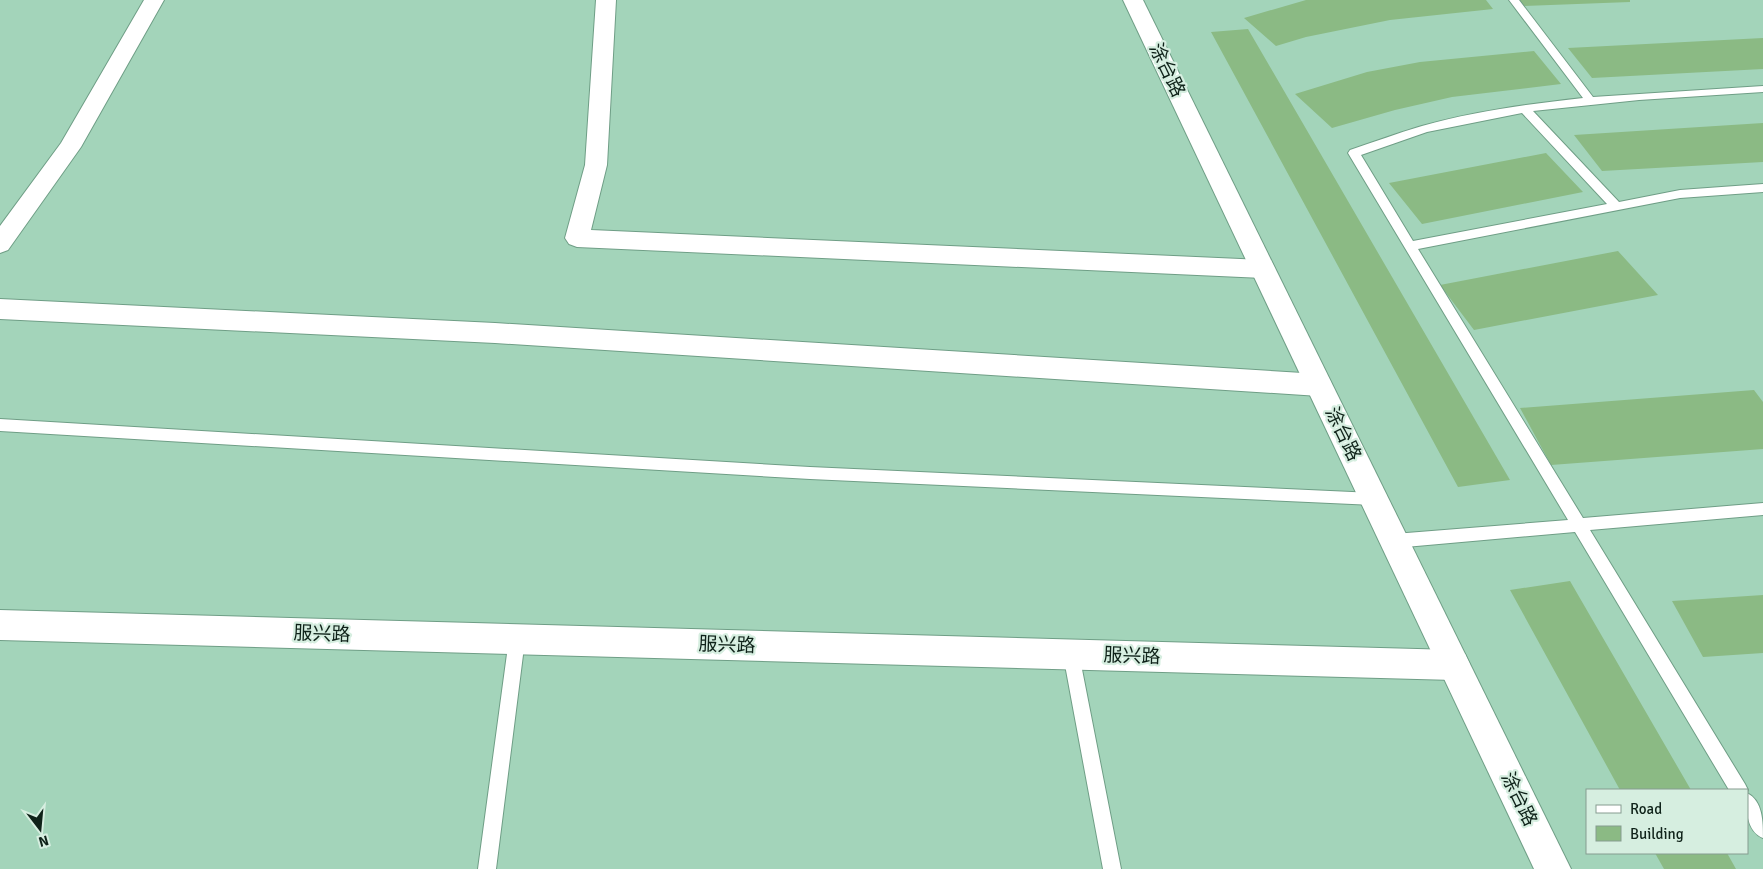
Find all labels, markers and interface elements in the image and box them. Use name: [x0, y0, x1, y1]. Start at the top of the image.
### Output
street label: 涂台路: [1144, 39, 1190, 101]
street label: 涂台路: [1320, 403, 1366, 465]
street label: 服兴路: [293, 621, 351, 647]
street label: 服兴路: [698, 632, 756, 658]
street label: 服兴路: [1103, 643, 1161, 669]
street label: 涂台路: [1496, 768, 1542, 830]
legend: [1586, 789, 1748, 854]
text: Road: [1630, 800, 1662, 818]
north arrow: [15, 804, 65, 854]
text: Building: [1630, 825, 1684, 843]
text: N: [36, 832, 50, 851]

